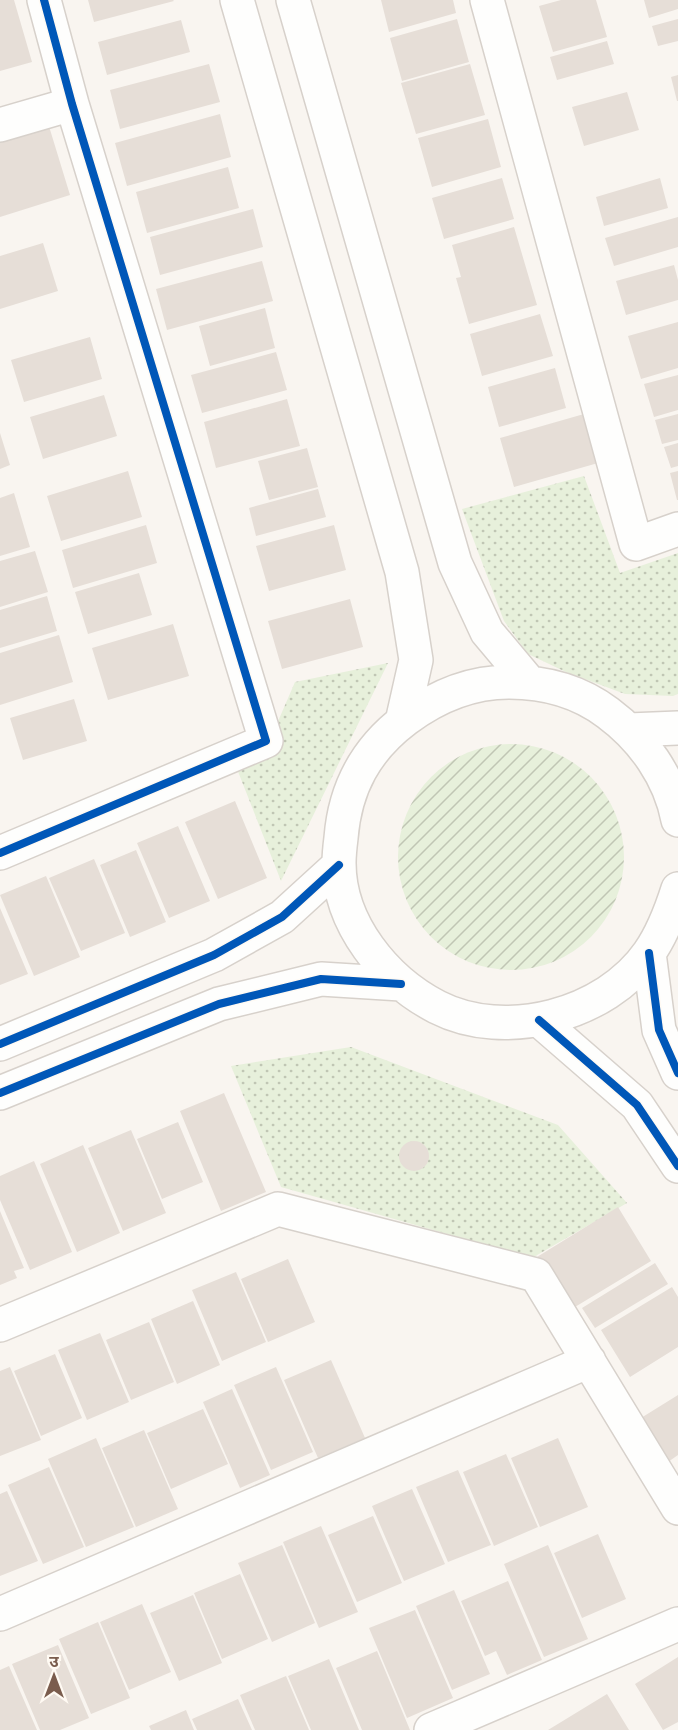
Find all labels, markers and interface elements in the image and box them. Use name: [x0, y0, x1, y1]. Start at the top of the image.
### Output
north arrow: [24, 1646, 84, 1706]
text: उ: [49, 1651, 59, 1673]

